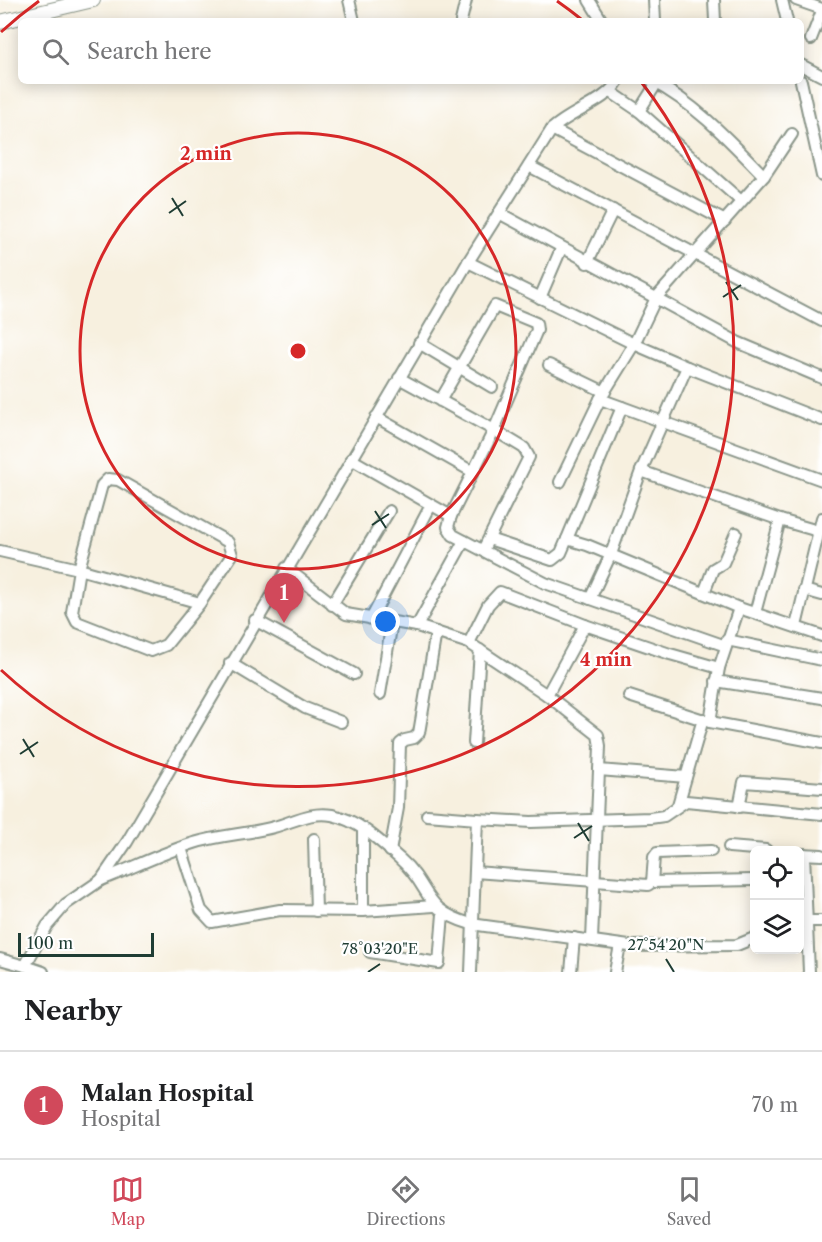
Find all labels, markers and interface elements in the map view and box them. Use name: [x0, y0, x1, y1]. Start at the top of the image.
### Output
search box: [18, 18, 804, 84]
icon: search: [39, 35, 72, 68]
text: Search here: [87, 38, 212, 65]
text: 2 min: [180, 143, 233, 165]
centre of rings: [288, 341, 308, 361]
pin: 1: [264, 574, 304, 623]
your location: [371, 607, 400, 636]
text: 4 min: [580, 649, 633, 671]
map controls: [750, 846, 804, 954]
button: locate: [750, 846, 804, 900]
button: layers: [750, 900, 804, 954]
scale bar: [18, 930, 154, 958]
text: 100 m: [27, 933, 73, 953]
text: 27°54'20"N: [628, 935, 704, 954]
text: 78°03'20"E: [342, 939, 418, 958]
text: Nearby: [24, 995, 122, 1027]
text: Malan Hospital: [81, 1080, 254, 1107]
text: 1: [39, 1093, 48, 1117]
text: 70 m: [752, 1093, 798, 1117]
text: Hospital: [81, 1107, 161, 1131]
tab: Map: [111, 1173, 145, 1229]
tab: Directions: [366, 1173, 445, 1229]
tab: Saved: [667, 1173, 711, 1229]

